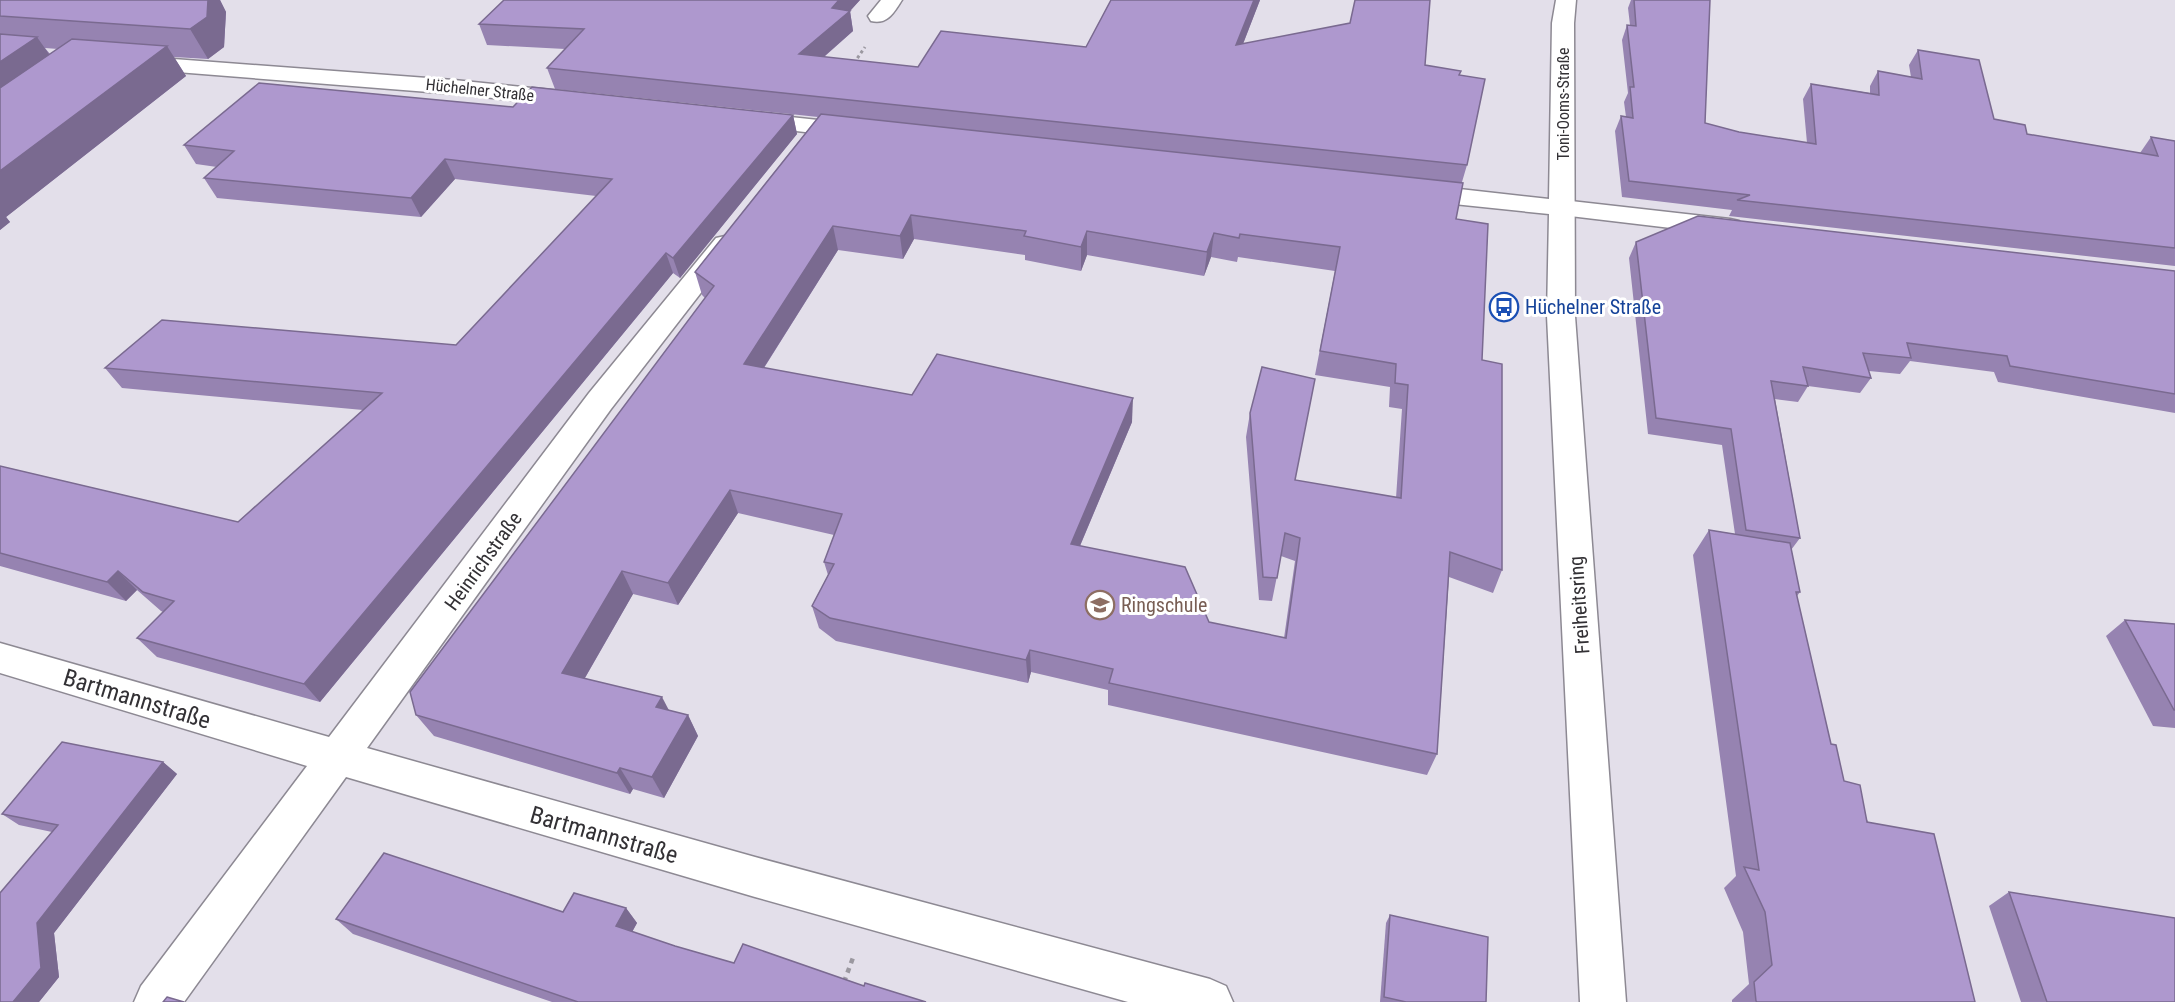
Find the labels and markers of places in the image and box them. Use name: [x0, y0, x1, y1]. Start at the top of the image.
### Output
bus stop icon: Hüchelner Straße: [1488, 291, 1520, 323]
place label: Hüchelner Straße: [1525, 295, 1661, 319]
school or university icon: Ringschule: [1084, 589, 1116, 621]
place label: Ringschule: [1121, 593, 1207, 617]

